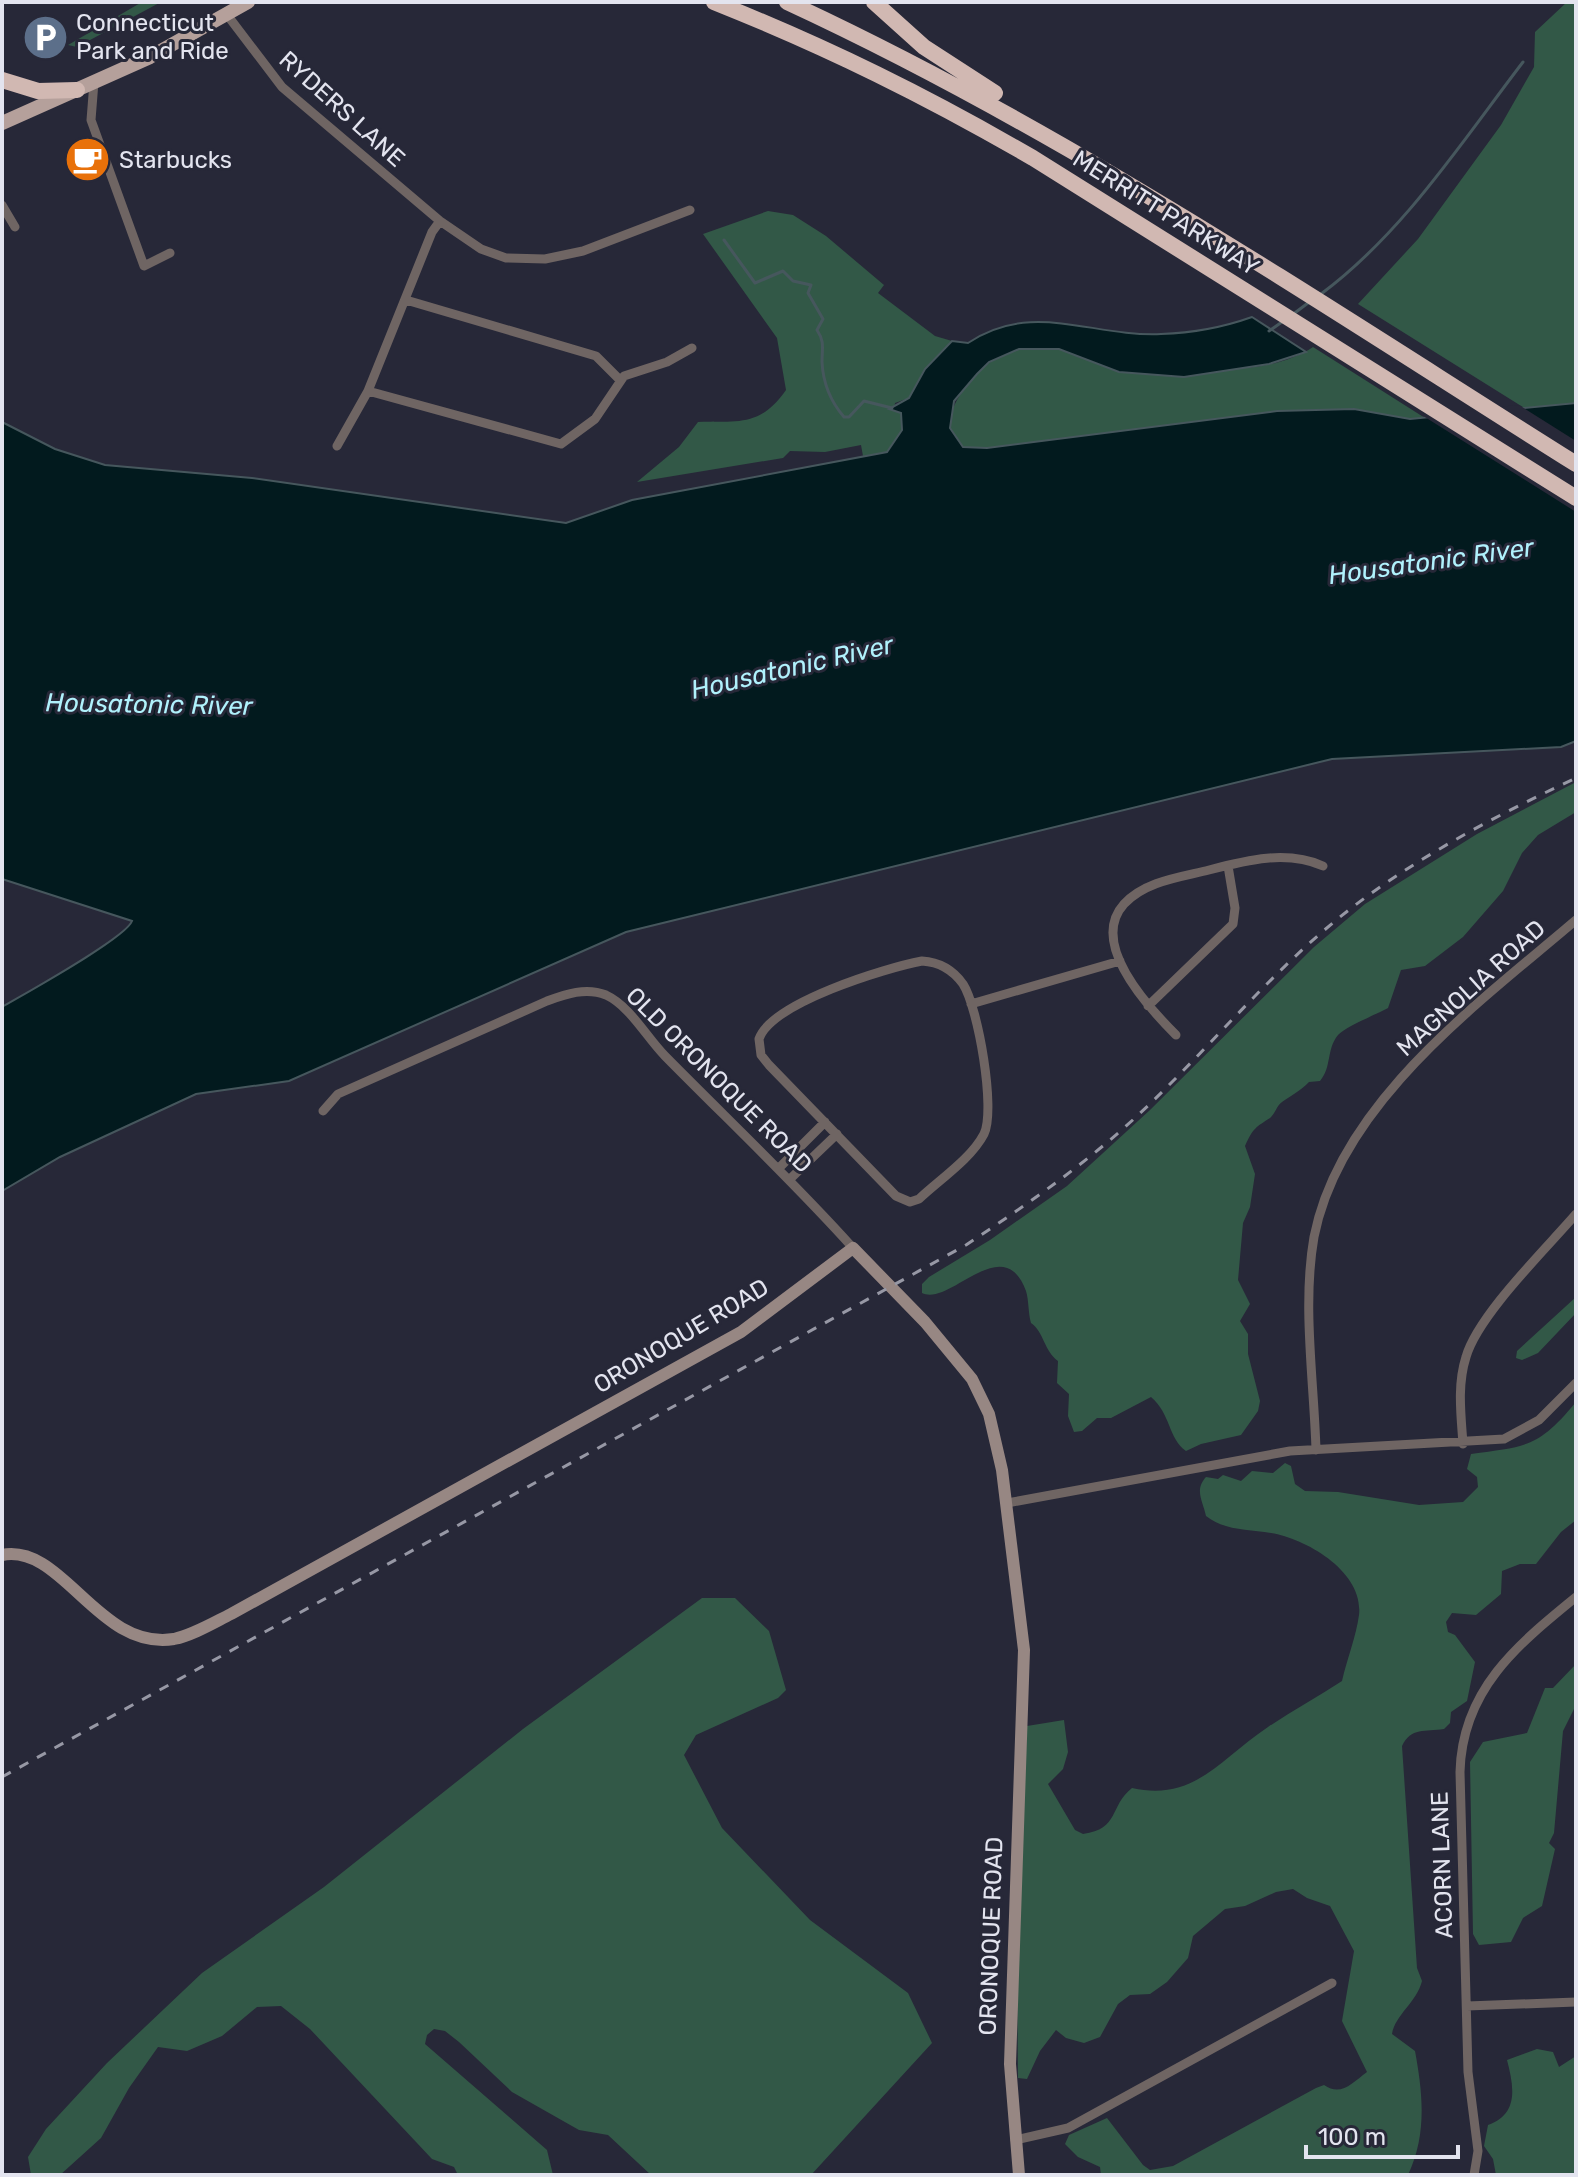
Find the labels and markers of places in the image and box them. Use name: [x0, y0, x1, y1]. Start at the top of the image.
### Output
place label: Connecticut Park and Ride: [76, 9, 229, 65]
parking icon: Connecticut Park and Ride: [21, 13, 69, 61]
cafe icon: Starbucks: [64, 136, 112, 184]
place label: Starbucks: [119, 146, 232, 174]

